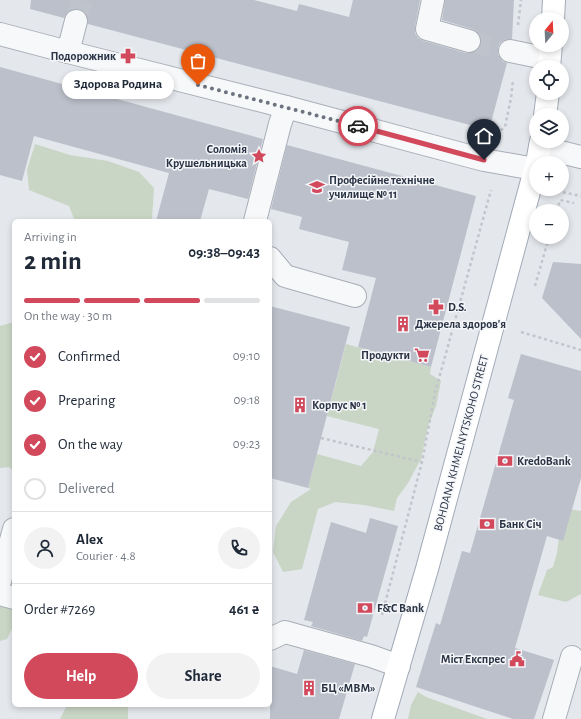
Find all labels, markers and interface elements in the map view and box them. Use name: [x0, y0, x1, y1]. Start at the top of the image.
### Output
north arrow: [529, 12, 569, 52]
map controls: [529, 12, 569, 244]
pin: [181, 44, 215, 85]
pharmacy icon: Подорожник: [119, 47, 137, 65]
place label: Подорожник: [51, 50, 116, 62]
icon: bag: [187, 50, 209, 72]
button: locate: [529, 60, 569, 100]
callout: Здорова Родина: [62, 71, 174, 99]
text: Здорова Родина: [74, 78, 162, 91]
courier: [338, 106, 378, 146]
button: layers: [529, 108, 569, 148]
icon: car: [347, 115, 369, 137]
pin: [467, 119, 501, 160]
icon: home: [473, 125, 495, 147]
place label: Соломія Крушельницька: [166, 143, 247, 170]
place icon: Соломія Крушельницька: [250, 147, 268, 165]
button: +: [529, 156, 569, 196]
place label: Професійне технічне училище № 11: [328, 174, 435, 201]
school or university icon: Професійне технічне училище № 11: [308, 178, 326, 196]
button: −: [529, 204, 569, 244]
text: Arriving in: [24, 231, 77, 244]
text: 09:38–09:43: [188, 245, 260, 260]
text: 2 min: [24, 248, 82, 274]
pharmacy icon: D.S.: [427, 298, 445, 316]
place label: D.S.: [448, 301, 467, 313]
text: On the way · 30 m: [24, 310, 112, 323]
building icon: Джерела здоров'я: [394, 315, 412, 333]
place label: Джерела здоров'я: [415, 318, 506, 330]
icon: check: [24, 346, 46, 368]
supermarket icon: Продукти: [413, 346, 431, 364]
text: Confirmed: [58, 349, 120, 364]
place label: Продукти: [361, 349, 410, 362]
text: 09:10: [233, 350, 260, 363]
street label: BOHDANA KHMELNYTSKOHO STREET: [432, 354, 490, 532]
icon: check: [24, 390, 46, 412]
text: Preparing: [58, 393, 115, 408]
text: 09:18: [233, 394, 260, 407]
building icon: Корпус № 1: [291, 396, 309, 414]
place label: Корпус № 1: [312, 399, 367, 412]
icon: check: [24, 434, 46, 456]
text: On the way: [58, 437, 123, 452]
text: 09:23: [233, 438, 260, 451]
bank icon: KredoBank: [496, 452, 514, 470]
place label: KredoBank: [517, 455, 571, 467]
text: Delivered: [58, 481, 115, 496]
bank icon: Банк Січ: [478, 515, 496, 533]
place label: Банк Січ: [499, 518, 542, 530]
button: person: [24, 527, 66, 569]
button: phone: [218, 527, 260, 569]
text: Alex: [76, 532, 103, 547]
text: Courier · 4.8: [76, 550, 136, 563]
bank icon: F&C Bank: [356, 599, 374, 617]
text: Order #7269: [24, 602, 95, 617]
text: 461 ₴: [229, 602, 260, 617]
place label: F&C Bank: [377, 602, 424, 614]
public building icon: Міст Експрес: [508, 650, 526, 668]
button: Help: [24, 653, 138, 699]
button: Share: [146, 653, 260, 699]
place label: Міст Експрес: [441, 653, 505, 665]
building icon: БЦ «МВМ»: [300, 679, 318, 697]
place label: БЦ «МВМ»: [321, 682, 375, 694]

